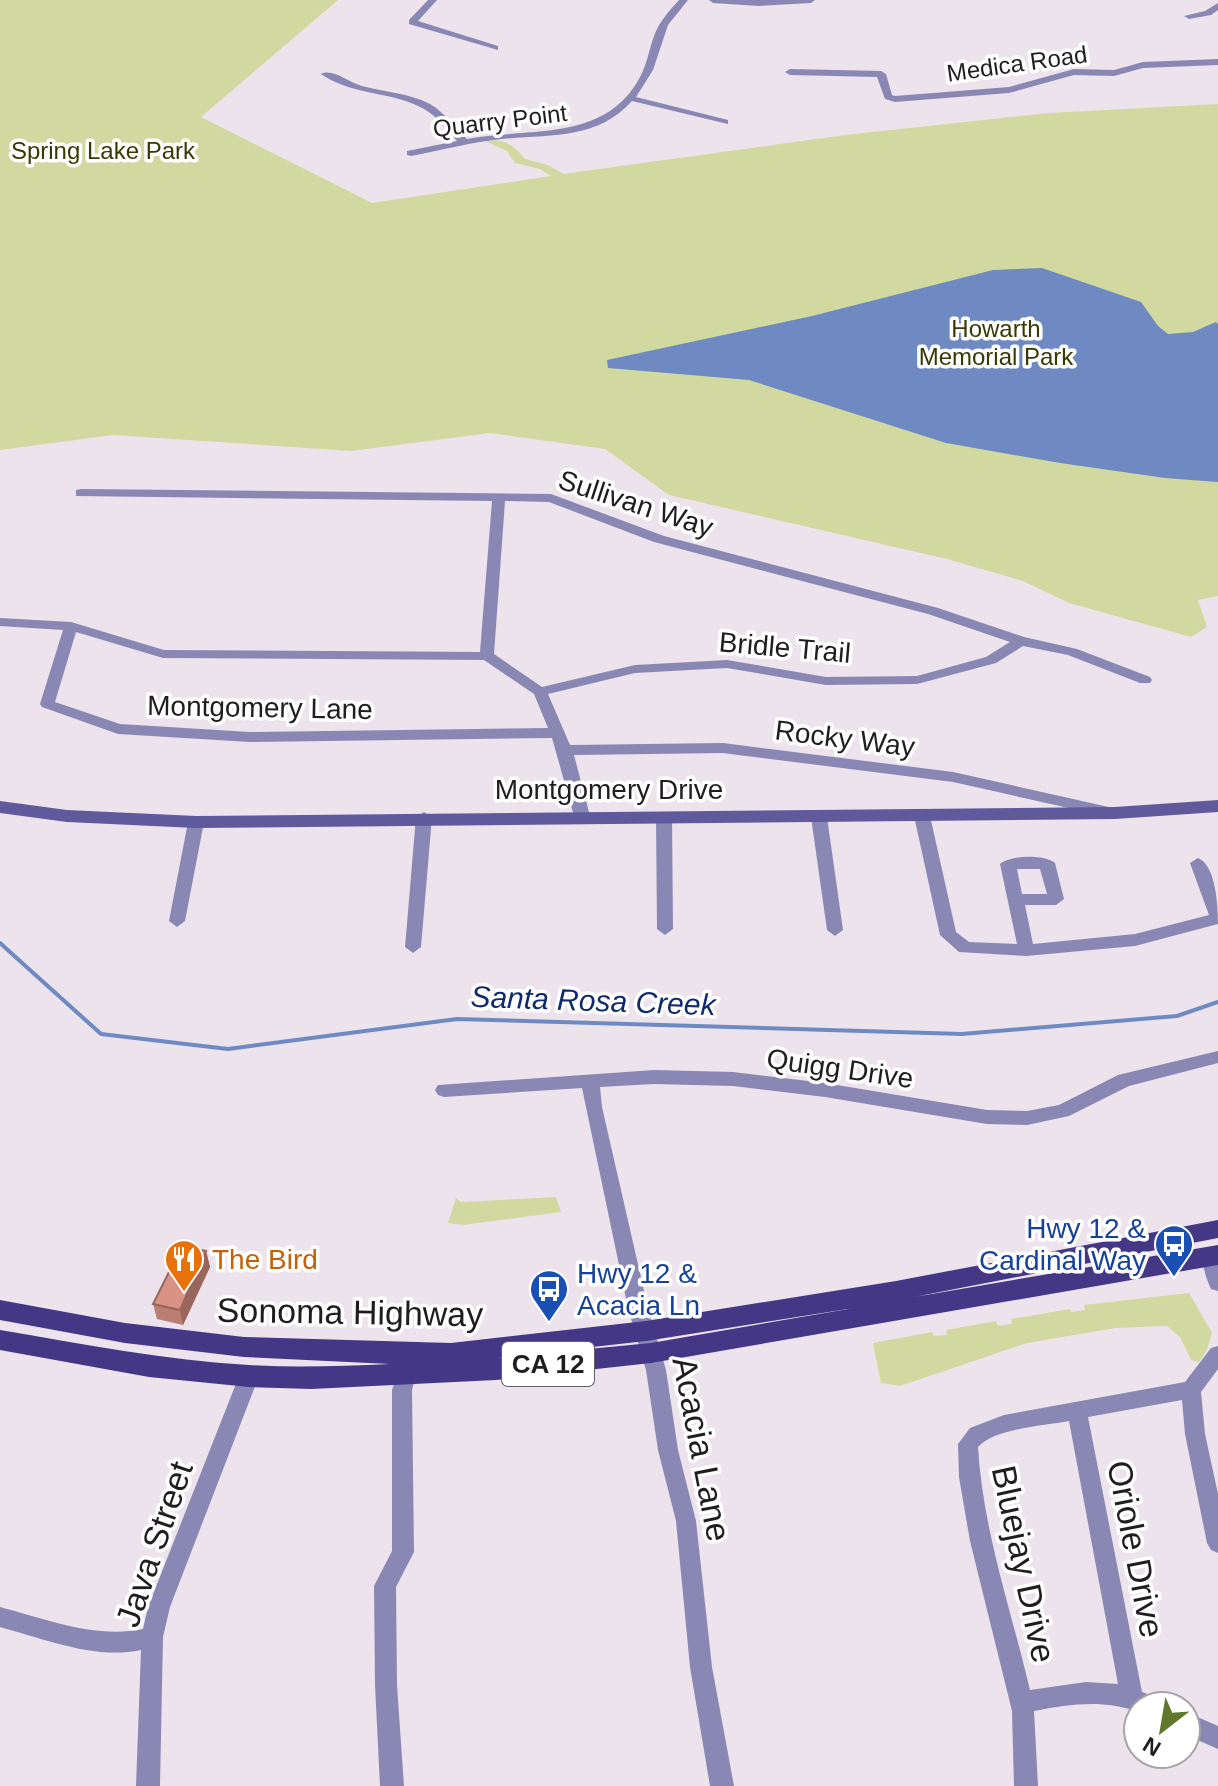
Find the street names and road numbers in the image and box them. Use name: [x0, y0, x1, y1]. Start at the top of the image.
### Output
street label: Medica Road: [945, 40, 1089, 87]
street label: Quarry Point: [431, 99, 569, 142]
street label: Sullivan Way: [555, 464, 717, 543]
street label: Bridle Trail: [718, 626, 852, 669]
street label: Montgomery Lane: [147, 690, 373, 725]
street label: Rocky Way: [773, 715, 917, 762]
street label: Montgomery Drive: [495, 774, 723, 805]
street label: Quigg Drive: [765, 1043, 915, 1094]
street label: Sonoma Highway: [216, 1291, 484, 1333]
road number: CA 12: [502, 1342, 594, 1386]
street label: Acacia Lane: [665, 1354, 739, 1544]
street label: Java Street: [108, 1456, 200, 1631]
street label: Oriole Drive: [1100, 1457, 1172, 1641]
street label: Bluejay Drive: [985, 1462, 1063, 1666]

